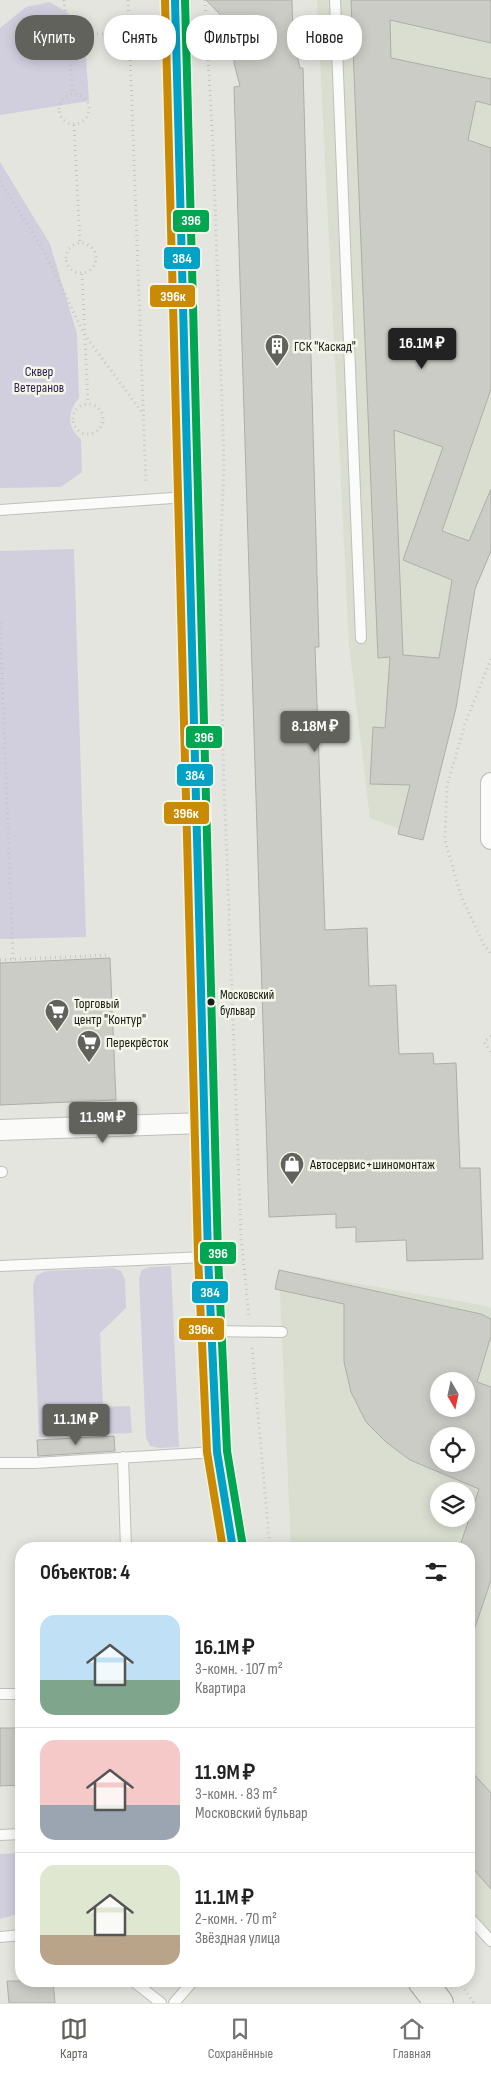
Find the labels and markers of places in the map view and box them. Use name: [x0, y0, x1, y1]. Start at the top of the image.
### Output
pin: 16.1M ₽: [376, 328, 468, 370]
building icon: ГСК "Каскад": [264, 333, 290, 367]
place label: ГСК "Каскад": [294, 338, 356, 355]
pin: 8.18M ₽: [269, 710, 361, 753]
place label: Московский бульвар: [220, 987, 274, 1019]
place label: Торговый центр "Контур": [74, 995, 146, 1028]
marker: Московский бульвар: [206, 997, 216, 1007]
supermarket icon: Торговый центр "Контур": [44, 998, 70, 1032]
supermarket icon: Перекрёсток: [76, 1029, 102, 1063]
place label: Перекрёсток: [106, 1034, 169, 1051]
pin: 11.9M ₽: [57, 1102, 149, 1144]
shop icon: Автосервис+шиномонтаж: [279, 1151, 305, 1185]
place label: Автосервис+шиномонтаж: [309, 1156, 435, 1173]
pin: 11.1M ₽: [30, 1404, 122, 1446]

